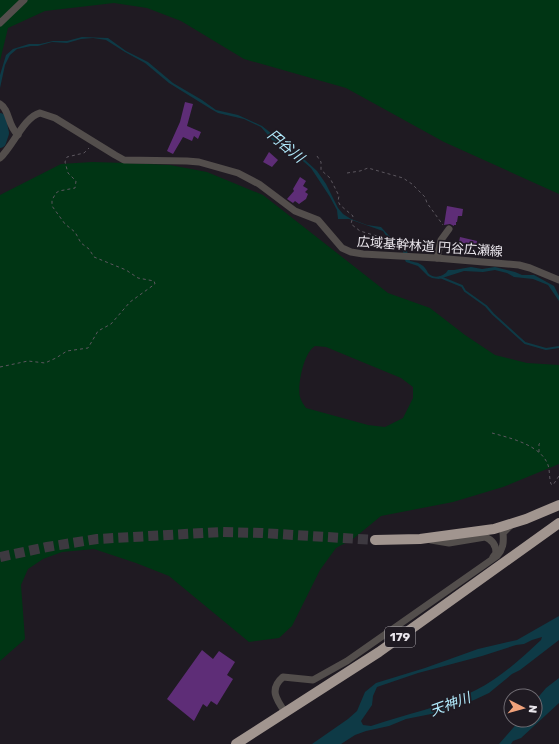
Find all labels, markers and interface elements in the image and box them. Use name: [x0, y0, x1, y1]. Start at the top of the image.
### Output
water label: 円谷川: [264, 126, 309, 168]
street label: 広域基幹林道 円谷広瀬線: [357, 234, 503, 259]
road number: 179: [385, 627, 415, 647]
north arrow: [503, 688, 543, 728]
water label: 天神川: [428, 689, 475, 720]
text: N: [526, 704, 539, 714]

